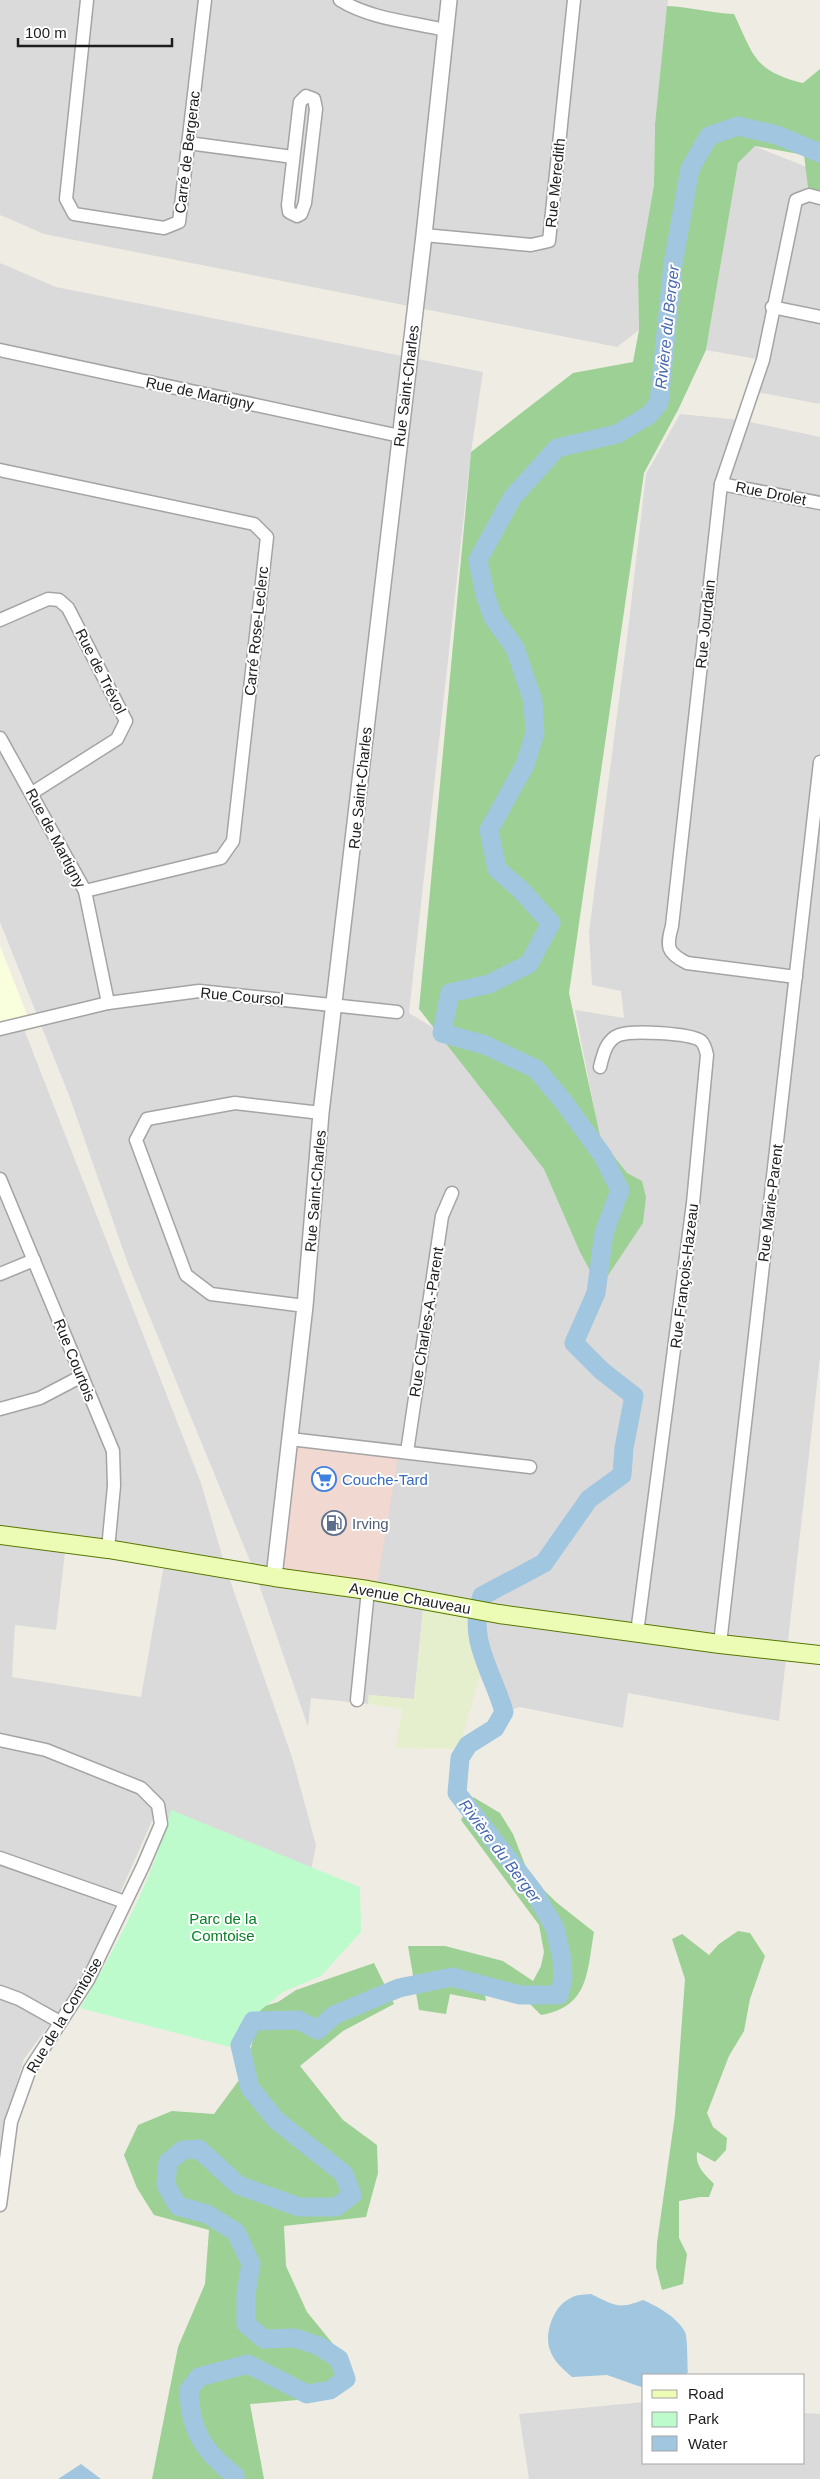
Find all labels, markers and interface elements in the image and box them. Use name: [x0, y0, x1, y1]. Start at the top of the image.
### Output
scale bar: [18, 15, 171, 47]
text: 100 m: [25, 24, 67, 41]
street label: Carré de Bergerac: [171, 89, 203, 214]
street label: Rue Meredith: [542, 137, 568, 229]
water label: Rivière du Berger: [652, 264, 682, 390]
street label: Rue Saint-Charles: [390, 324, 422, 448]
street label: Rue de Martigny: [144, 373, 256, 413]
street label: Rue Drolet: [734, 478, 809, 508]
street label: Carré Rose-Leclerc: [241, 565, 271, 697]
street label: Rue Jourdain: [692, 579, 718, 669]
street label: Rue de Trévol: [72, 626, 130, 716]
street label: Rue Saint-Charles: [345, 726, 375, 850]
street label: Rue de Martigny: [23, 785, 90, 891]
street label: Rue Coursol: [200, 984, 284, 1008]
street label: Rue Saint-Charles: [301, 1129, 329, 1253]
street label: Rue Marie-Parent: [754, 1142, 786, 1263]
street label: Rue François-Hazeau: [667, 1203, 701, 1349]
street label: Rue Charles-A.-Parent: [406, 1245, 446, 1398]
street label: Rue Courtois: [51, 1316, 99, 1404]
supermarket icon: Couche-Tard: [311, 1466, 337, 1492]
place label: Couche-Tard: [342, 1471, 428, 1488]
fuel station icon: Irving: [321, 1510, 347, 1536]
place label: Irving: [352, 1515, 389, 1532]
street label: Avenue Chauveau: [348, 1579, 472, 1617]
water label: Rivière du Berger: [456, 1796, 545, 1906]
park label: Parc de la Comtoise: [189, 1910, 257, 1944]
street label: Rue de la Comtoise: [23, 1954, 105, 2076]
legend: [642, 2374, 805, 2464]
text: Road: [688, 2385, 724, 2402]
text: Park: [688, 2410, 719, 2427]
text: Water: [688, 2435, 727, 2452]

